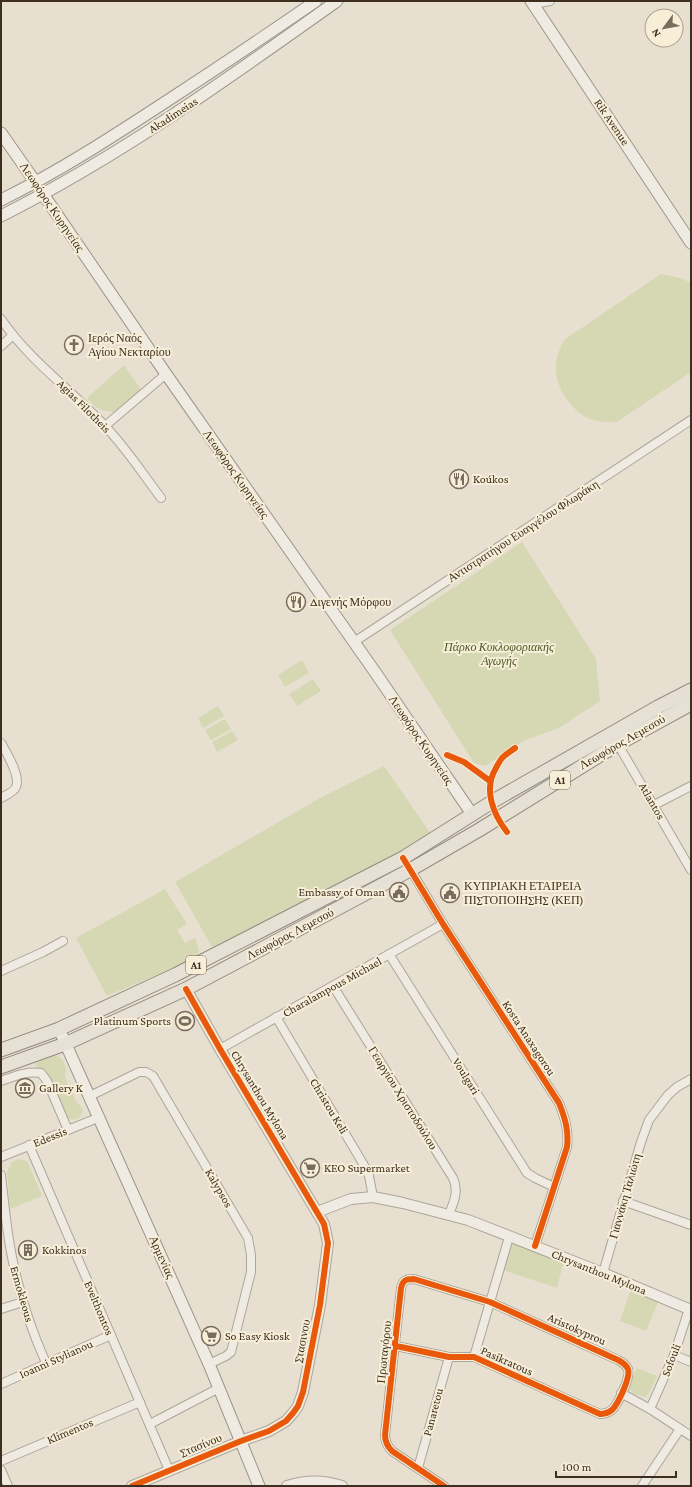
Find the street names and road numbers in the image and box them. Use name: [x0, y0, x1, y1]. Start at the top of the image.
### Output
street label: Akadimeias: [146, 94, 200, 136]
street label: Rik Avenue: [591, 96, 633, 148]
street label: Λεωφόρος Κυρηνείας: [17, 159, 87, 255]
street label: Agias Filotheis: [54, 376, 114, 436]
street label: Λεωφόρος Κυρηνείας: [200, 427, 272, 521]
street label: Αντιστρατήγου Ευαγγέλου Φλωράκη: [445, 477, 601, 585]
street label: Λεωφόρος Κυρηνείας: [386, 692, 456, 788]
street label: Λεωφόρος Λεμεσού: [576, 712, 668, 772]
road number: A1: [550, 771, 570, 789]
street label: Atlantos: [636, 780, 668, 822]
street label: Λεωφόρος Λεμεσού: [244, 905, 336, 963]
street label: Charalampous Michael: [280, 954, 384, 1020]
road number: A1: [186, 956, 206, 974]
street label: Kosta Anaxagorou: [499, 998, 559, 1079]
street label: Γεωργίου Χριστοδούλου: [366, 1044, 441, 1152]
street label: Chrysanthou Mylona: [228, 1048, 292, 1143]
street label: Voulgari: [449, 1055, 483, 1097]
street label: Christou Keli: [307, 1076, 351, 1136]
street label: Edessis: [31, 1124, 69, 1150]
street label: Γιαννάκη Ταλιώτη: [606, 1152, 644, 1240]
street label: Kalypsos: [202, 1166, 236, 1210]
street label: Αρμενίας: [146, 1233, 178, 1281]
street label: Chrysanthou Mylona: [549, 1246, 649, 1298]
street label: Ermokleous: [7, 1264, 37, 1324]
street label: Evelthontos: [81, 1279, 117, 1337]
street label: Aristokyprou: [546, 1310, 609, 1348]
street label: Στασινου: [291, 1318, 313, 1364]
street label: Πρωταγόρου: [374, 1320, 394, 1384]
street label: Ioanni Stylianou: [17, 1336, 96, 1381]
street label: Sofouli: [658, 1342, 684, 1378]
street label: Pasikratous: [479, 1343, 535, 1379]
street label: Panaretou: [420, 1386, 446, 1437]
street label: Klimentos: [45, 1415, 96, 1447]
street label: Στασίνου: [178, 1430, 224, 1460]

